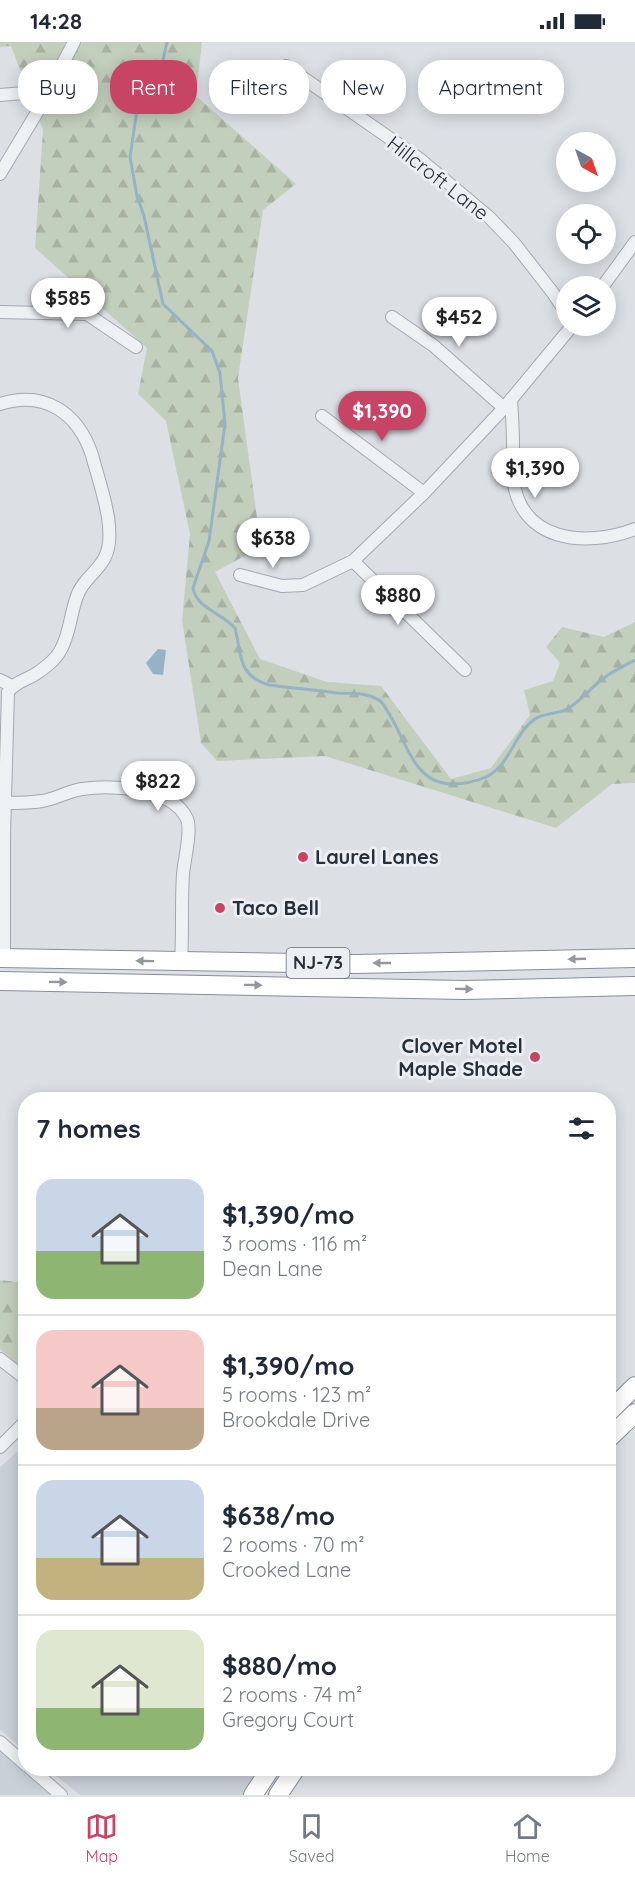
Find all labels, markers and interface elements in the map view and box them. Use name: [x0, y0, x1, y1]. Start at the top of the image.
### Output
text: 14:28: [30, 7, 82, 35]
chip: Buy: [18, 60, 98, 114]
chip: Rent: [110, 60, 197, 114]
chip: Filters: [209, 60, 309, 114]
chip: New: [321, 60, 406, 114]
chip: Apartment: [418, 60, 564, 114]
street label: Hillcroft Lane: [382, 130, 494, 225]
north arrow: [556, 132, 616, 192]
map controls: [556, 132, 616, 336]
button: locate: [556, 204, 616, 264]
button: layers: [556, 276, 616, 336]
pin: $585: [32, 278, 104, 329]
text: $585: [45, 285, 91, 310]
pin: $452: [423, 297, 495, 348]
text: $452: [436, 304, 482, 329]
pin: $1,390: [333, 391, 431, 442]
text: $1,390: [352, 398, 412, 423]
pin: $1,390: [486, 448, 584, 499]
text: $1,390: [505, 455, 565, 480]
pin: $638: [237, 518, 309, 569]
text: $638: [251, 525, 295, 550]
pin: $880: [362, 575, 434, 626]
text: $880: [375, 582, 421, 607]
pin: $822: [122, 761, 194, 812]
text: $822: [135, 768, 181, 793]
place label: Laurel Lanes: [315, 844, 439, 869]
marker: Laurel Lanes: [296, 850, 310, 864]
place label: Taco Bell: [232, 895, 319, 920]
marker: Taco Bell: [213, 901, 227, 915]
road number: NJ-73: [286, 948, 350, 978]
one-way arrow: [567, 955, 586, 964]
one-way arrow: [135, 956, 154, 965]
one-way arrow: [372, 958, 391, 968]
one-way arrow: [49, 977, 68, 987]
one-way arrow: [244, 981, 263, 990]
one-way arrow: [455, 985, 474, 994]
place label: Clover Motel Maple Shade: [398, 1033, 523, 1081]
marker: Clover Motel Maple Shade: [528, 1050, 542, 1064]
text: 7 homes: [36, 1112, 141, 1145]
icon: filters: [565, 1112, 598, 1145]
text: $1,390/mo: [222, 1198, 354, 1231]
icon: home: [84, 1203, 156, 1275]
text: 3 rooms · 116 m²: [222, 1231, 367, 1256]
text: Dean Lane: [222, 1256, 323, 1281]
text: $1,390/mo: [222, 1349, 354, 1382]
icon: home: [84, 1354, 156, 1426]
text: 5 rooms · 123 m²: [222, 1382, 371, 1407]
text: Brookdale Drive: [222, 1407, 370, 1432]
text: $638/mo: [222, 1499, 335, 1532]
icon: home: [84, 1504, 156, 1576]
text: 2 rooms · 70 m²: [222, 1532, 365, 1557]
text: Crooked Lane: [222, 1557, 351, 1582]
text: $880/mo: [222, 1649, 337, 1682]
icon: home: [84, 1654, 156, 1726]
text: 2 rooms · 74 m²: [222, 1682, 362, 1707]
text: Gregory Court: [222, 1707, 354, 1732]
tab: Map: [85, 1810, 118, 1866]
tab: Saved: [289, 1810, 334, 1866]
tab: Home: [505, 1810, 550, 1866]

